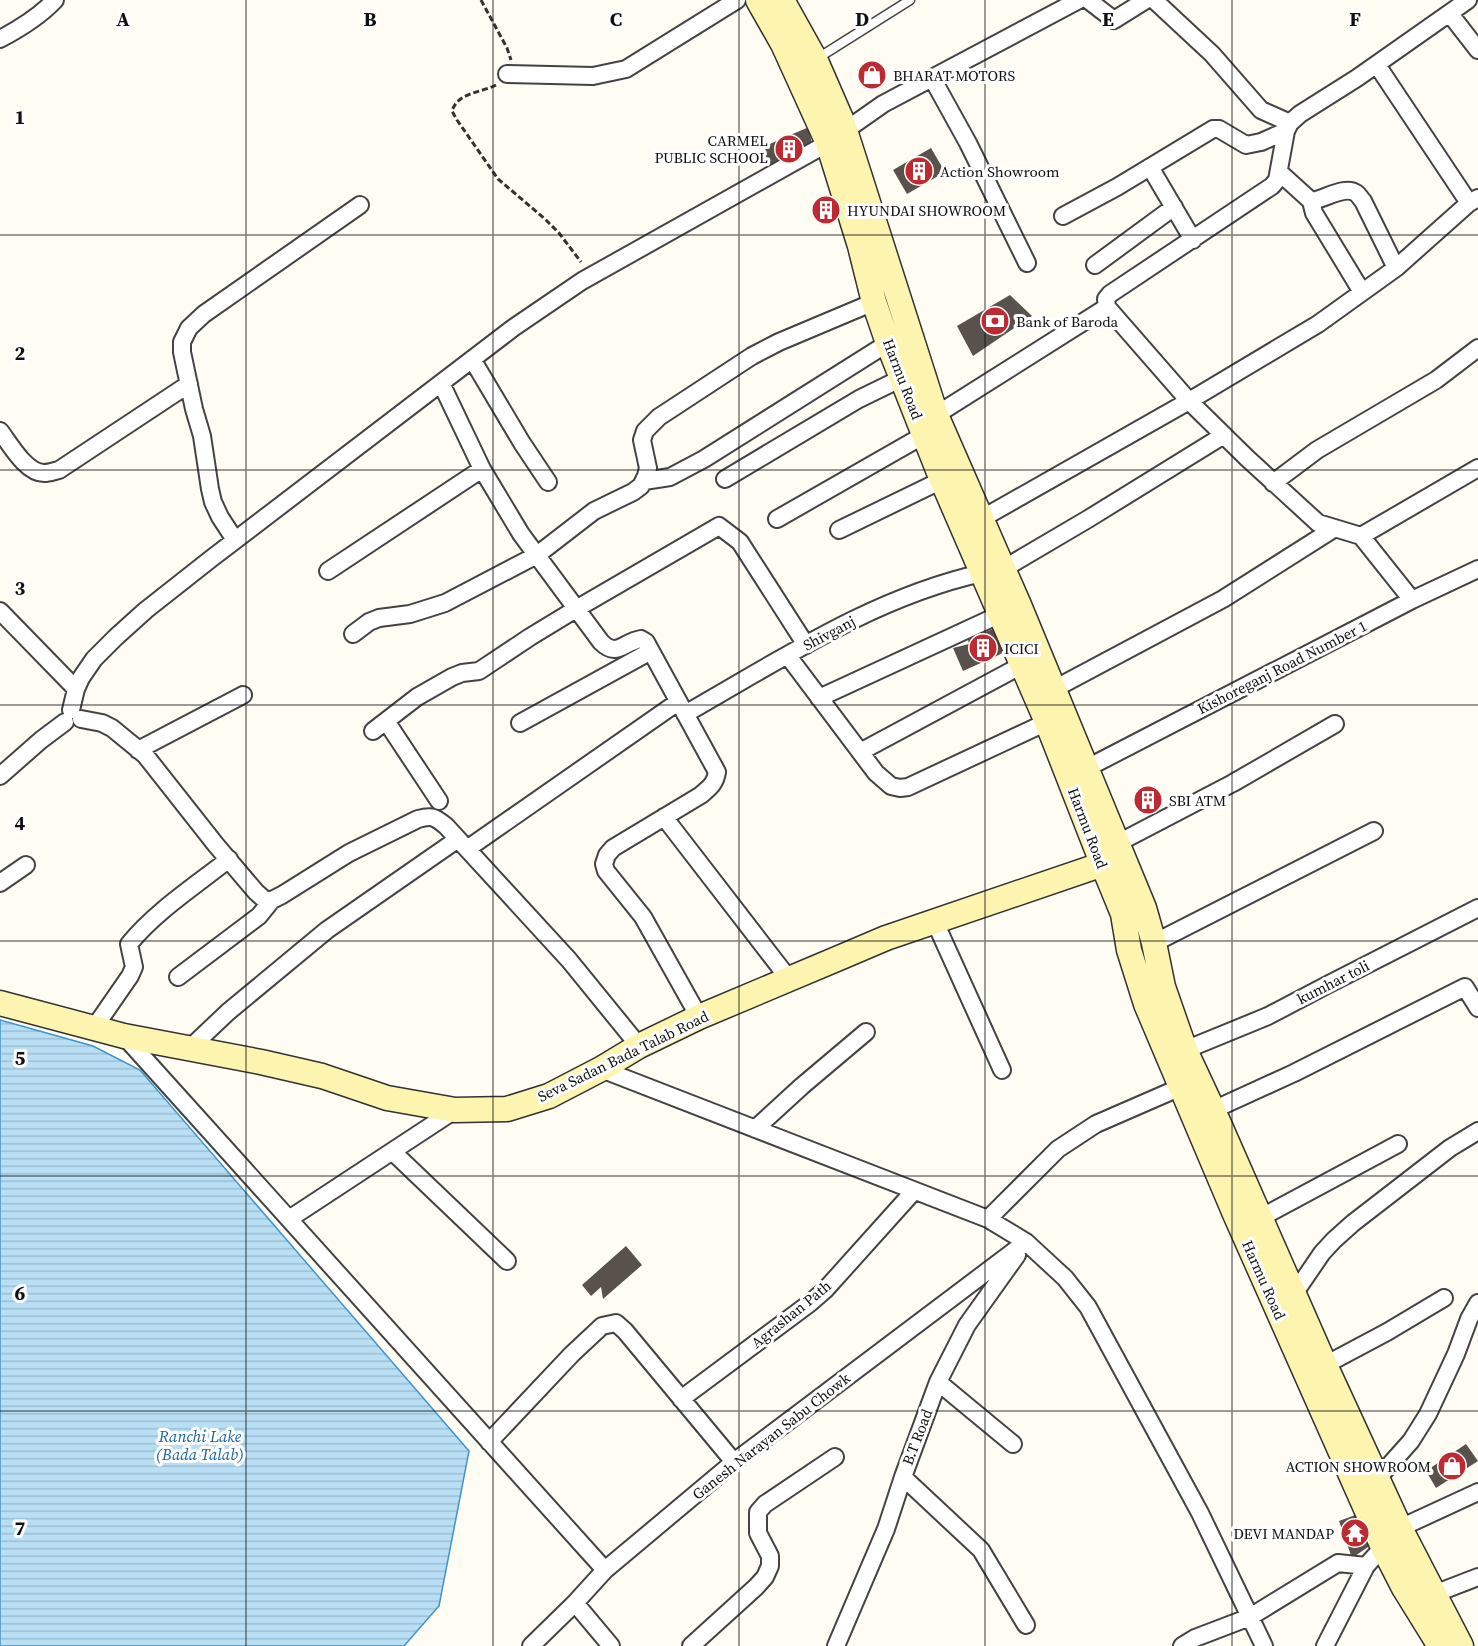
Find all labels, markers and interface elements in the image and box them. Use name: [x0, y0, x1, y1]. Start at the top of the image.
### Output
text: A: [116, 5, 130, 33]
text: B: [363, 5, 377, 33]
text: C: [610, 5, 622, 33]
text: D: [855, 5, 869, 33]
text: E: [1102, 5, 1114, 33]
text: F: [1349, 5, 1361, 33]
shop icon: BHARAT MOTORS: [856, 59, 888, 91]
place label: BHARAT MOTORS: [893, 65, 1015, 86]
text: 1: [15, 103, 25, 131]
place label: CARMEL PUBLIC SCHOOL: [654, 130, 768, 168]
building icon: CARMEL PUBLIC SCHOOL: [773, 133, 805, 165]
building icon: Action Showroom: [903, 155, 935, 187]
place label: Action Showroom: [940, 161, 1060, 182]
building icon: HYUNDAI SHOWROOM: [810, 194, 842, 226]
place label: HYUNDAI SHOWROOM: [847, 200, 1006, 221]
bank icon: Bank of Baroda: [979, 305, 1011, 337]
place label: Bank of Baroda: [1016, 311, 1119, 332]
street label: Harmu Road: [878, 336, 928, 423]
text: 2: [15, 339, 26, 367]
text: 3: [15, 574, 26, 602]
street label: Shivganj: [799, 611, 859, 655]
street label: Kishoreganj Road Number 1: [1194, 615, 1370, 719]
building icon: ICICI: [967, 632, 999, 664]
place label: ICICI: [1004, 638, 1039, 659]
building icon: SBI ATM: [1132, 784, 1164, 816]
street label: Harmu Road: [1063, 785, 1113, 872]
place label: SBI ATM: [1169, 790, 1226, 811]
text: 4: [15, 809, 26, 837]
street label: kumhar toli: [1293, 955, 1373, 1009]
street label: Seva Sadan Bada Talab Road: [534, 1005, 712, 1107]
text: 5: [15, 1044, 26, 1072]
street label: Harmu Road: [1237, 1237, 1291, 1324]
street label: Agrashan Path: [747, 1275, 835, 1353]
text: 6: [15, 1279, 26, 1307]
street label: Ganesh Narayan Sabu Chowk: [688, 1367, 855, 1504]
street label: B.T Road: [897, 1405, 937, 1468]
water label: Ranchi Lake (Bada Talab): [156, 1425, 244, 1465]
shop icon: ACTION SHOWROOM: [1436, 1450, 1468, 1482]
place label: ACTION SHOWROOM: [1285, 1456, 1431, 1477]
text: 7: [15, 1514, 26, 1542]
temple icon: DEVI MANDAP: [1339, 1517, 1371, 1549]
place label: DEVI MANDAP: [1233, 1523, 1334, 1544]

